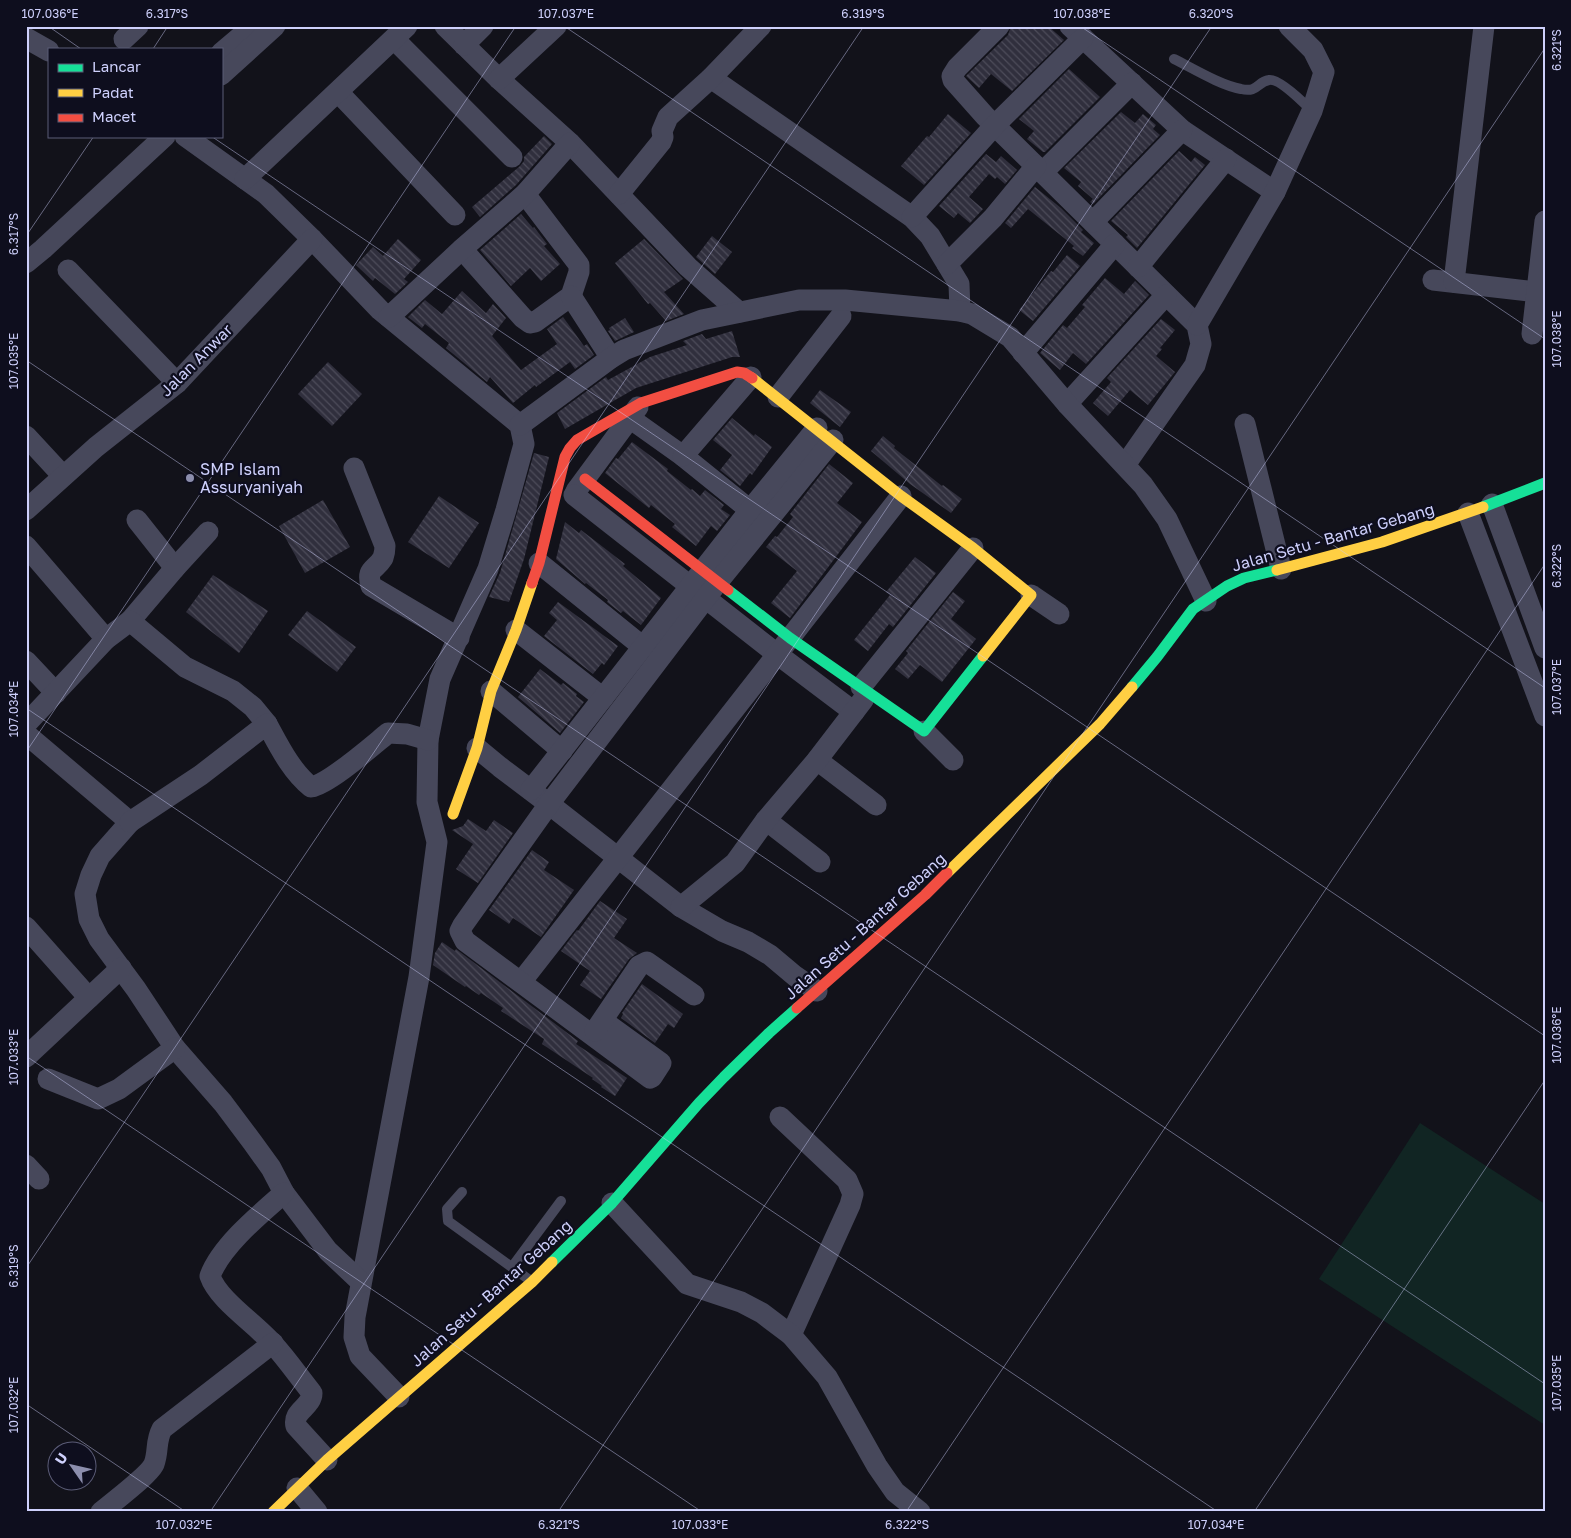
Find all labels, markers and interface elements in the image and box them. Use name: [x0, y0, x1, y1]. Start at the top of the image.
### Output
text: 107.036°E: [22, 6, 78, 21]
text: 6.317°S: [146, 6, 189, 21]
text: 107.037°E: [538, 6, 594, 21]
text: 6.319°S: [841, 6, 885, 21]
text: 107.038°E: [1053, 6, 1111, 21]
text: 6.320°S: [1189, 6, 1234, 21]
text: 6.321°S: [1549, 29, 1564, 71]
legend: [48, 48, 222, 138]
text: Lancar: [92, 57, 141, 75]
text: Padat: [92, 83, 134, 101]
text: Macet: [92, 107, 136, 125]
text: 6.317°S: [6, 212, 21, 255]
text: 107.038°E: [1549, 310, 1564, 368]
street label: Jalan Anwar: [156, 320, 236, 400]
text: 107.035°E: [6, 333, 21, 389]
place label: SMP Islam Assuryaniyah: [200, 459, 303, 497]
marker: SMP Islam Assuryaniyah: [184, 472, 196, 484]
street label: Jalan Setu - Bantar Gebang: [1229, 498, 1437, 576]
text: 6.322°S: [1549, 544, 1564, 588]
text: 107.037°E: [1549, 659, 1564, 715]
text: 107.034°E: [6, 681, 21, 737]
street label: Jalan Setu - Bantar Gebang: [780, 848, 950, 1004]
text: 107.036°E: [1549, 1007, 1564, 1063]
text: 107.033°E: [6, 1029, 21, 1085]
street label: Jalan Setu - Bantar Gebang: [406, 1215, 576, 1371]
text: 6.319°S: [6, 1244, 21, 1288]
text: 107.035°E: [1549, 1355, 1564, 1411]
text: 107.032°E: [6, 1377, 21, 1433]
north arrow: [48, 1440, 98, 1490]
text: U: [51, 1449, 71, 1467]
text: 107.032°E: [156, 1517, 212, 1532]
text: 6.321°S: [538, 1517, 580, 1532]
text: 107.033°E: [672, 1517, 728, 1532]
text: 6.322°S: [885, 1517, 929, 1532]
text: 107.034°E: [1188, 1517, 1244, 1532]

